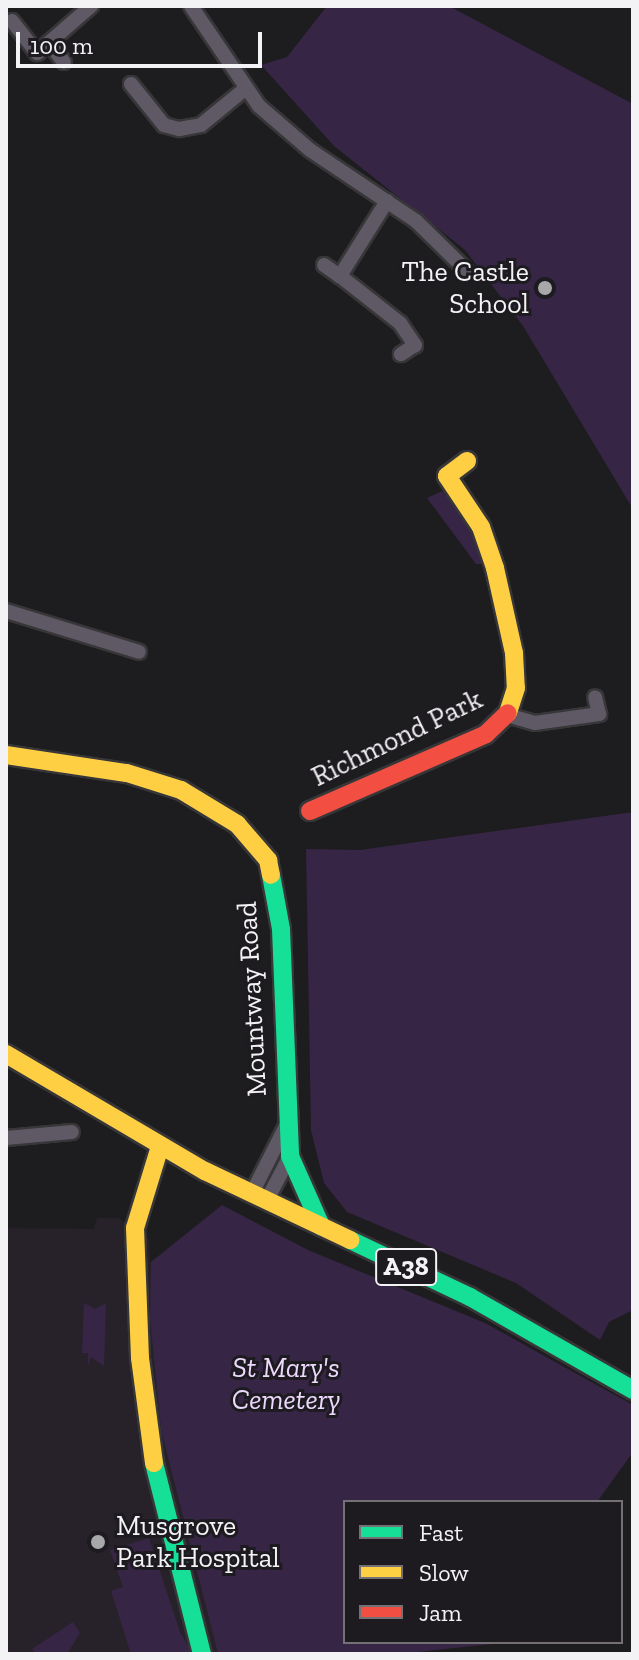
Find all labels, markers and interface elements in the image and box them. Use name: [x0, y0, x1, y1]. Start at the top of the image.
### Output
scale bar: [20, 16, 266, 66]
text: 100 m: [30, 31, 93, 60]
place label: The Castle School: [402, 255, 529, 321]
marker: The Castle School: [536, 279, 554, 297]
street label: Richmond Park: [306, 682, 488, 794]
street label: Mountway Road: [230, 900, 274, 1098]
road number: A38: [374, 1245, 438, 1289]
park label: St Mary's Cemetery: [232, 1351, 340, 1417]
legend: [343, 1500, 623, 1644]
place label: Musgrove Park Hospital: [116, 1509, 280, 1575]
text: Fast: [419, 1518, 463, 1547]
marker: Musgrove Park Hospital: [87, 1531, 109, 1553]
text: Slow: [419, 1558, 469, 1587]
text: Jam: [419, 1598, 462, 1627]

